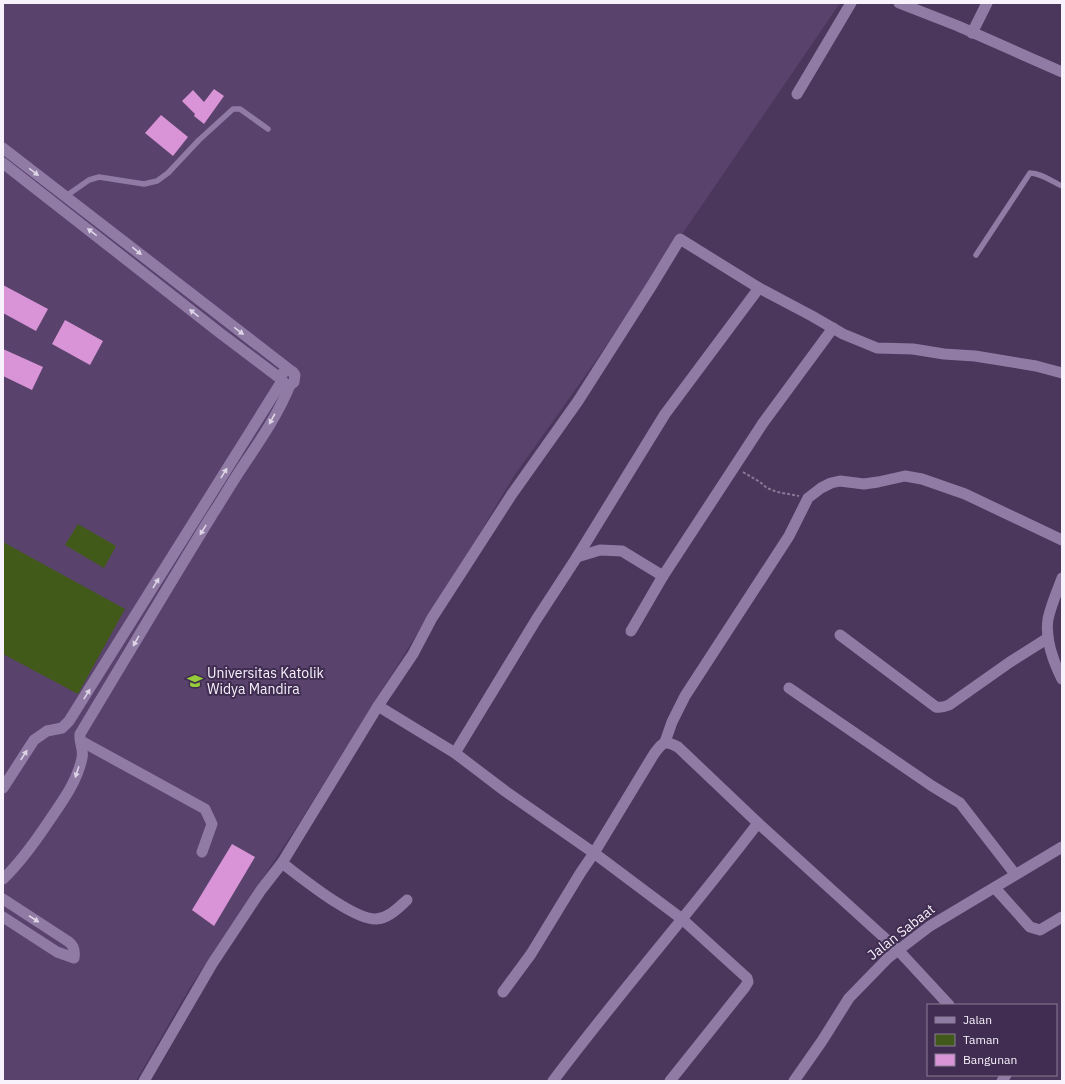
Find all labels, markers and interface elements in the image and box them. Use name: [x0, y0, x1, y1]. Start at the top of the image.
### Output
one-way arrow: [28, 168, 39, 176]
one-way arrow: [87, 228, 98, 237]
one-way arrow: [131, 247, 142, 256]
one-way arrow: [189, 309, 200, 317]
one-way arrow: [234, 327, 245, 336]
one-way arrow: [269, 414, 275, 425]
one-way arrow: [221, 467, 228, 479]
one-way arrow: [200, 524, 207, 536]
one-way arrow: [152, 577, 159, 589]
one-way arrow: [133, 635, 140, 647]
place label: Universitas Katolik Widya Mandira: [207, 664, 325, 698]
school or university icon: Universitas Katolik Widya Mandira: [186, 672, 204, 690]
one-way arrow: [83, 688, 90, 700]
one-way arrow: [20, 750, 28, 761]
one-way arrow: [74, 766, 80, 778]
street label: Jalan Sabaat: [864, 900, 938, 964]
one-way arrow: [29, 915, 39, 923]
legend: [927, 1004, 1057, 1076]
text: Jalan: [963, 1012, 992, 1027]
text: Taman: [963, 1032, 999, 1047]
text: Bangunan: [963, 1052, 1017, 1067]

